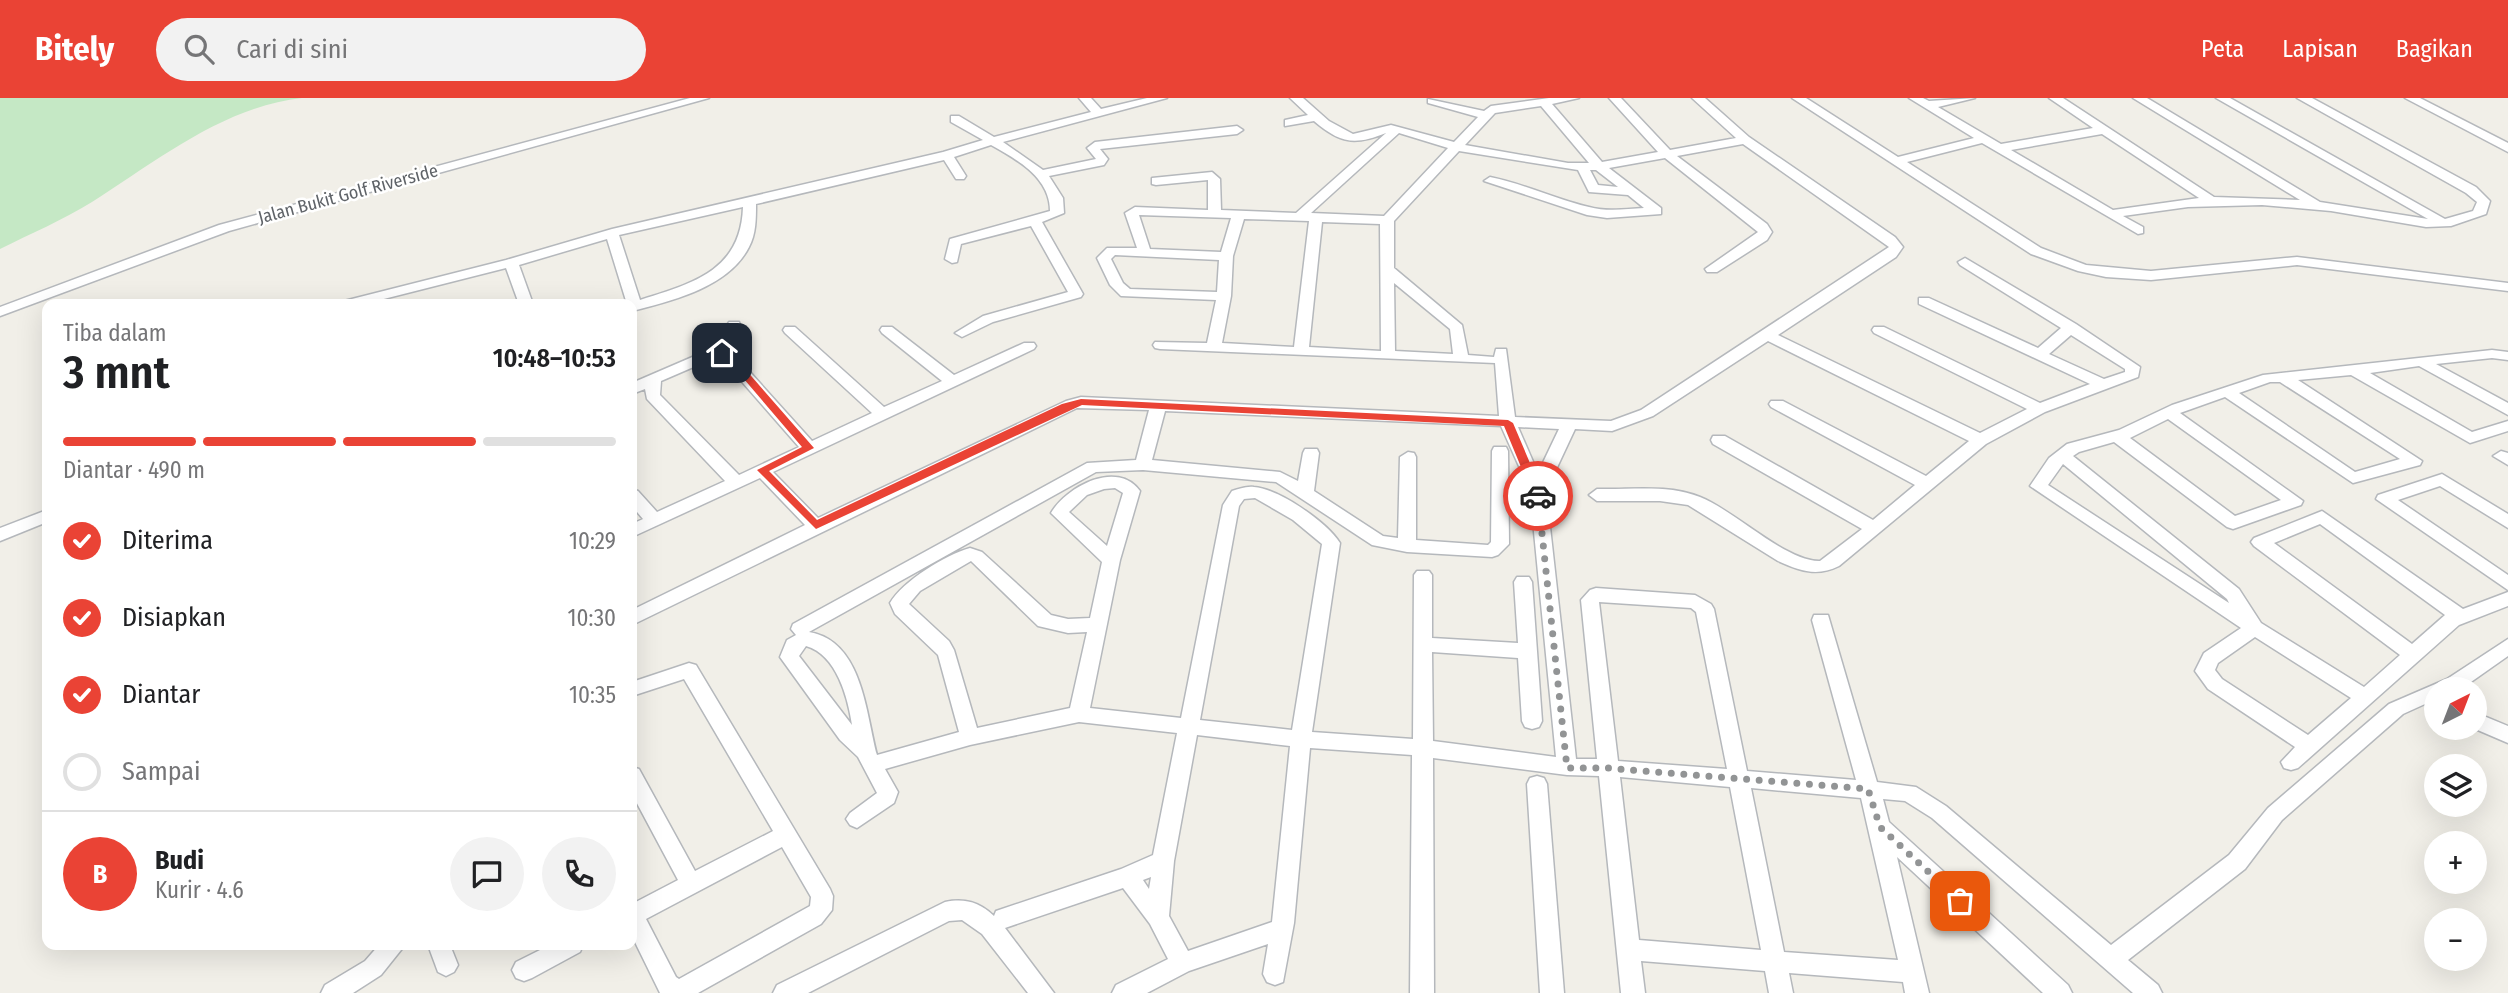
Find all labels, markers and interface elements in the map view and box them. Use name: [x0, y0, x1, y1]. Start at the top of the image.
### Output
search box: [156, 18, 646, 81]
text: Bitely: [35, 29, 114, 69]
icon: search: [180, 30, 218, 68]
text: Cari di sini: [236, 34, 348, 65]
text: Peta: [2201, 35, 2244, 63]
text: Lapisan: [2282, 35, 2358, 63]
text: Bagikan: [2396, 35, 2473, 63]
street label: Jalan Bukit Golf Riverside: [256, 159, 440, 229]
text: Tiba dalam: [63, 319, 166, 347]
pin: [692, 323, 752, 383]
icon: home: [703, 334, 741, 372]
text: 10:48–10:53: [493, 343, 616, 374]
text: 3 mnt: [63, 345, 170, 400]
text: Diantar · 490 m: [63, 456, 205, 484]
courier: [1503, 461, 1573, 531]
icon: car: [1519, 477, 1557, 515]
icon: check: [63, 522, 101, 560]
text: Diterima: [122, 525, 213, 556]
text: 10:29: [569, 527, 616, 555]
icon: check: [63, 599, 101, 637]
text: Disiapkan: [122, 602, 226, 633]
text: 10:30: [568, 604, 616, 632]
icon: check: [63, 676, 101, 714]
north arrow: [2424, 677, 2487, 740]
map controls: [2424, 677, 2487, 971]
text: Diantar: [122, 679, 200, 710]
text: 10:35: [569, 681, 616, 709]
button: layers: [2424, 754, 2487, 817]
text: Sampai: [122, 756, 201, 787]
button: +: [2424, 831, 2487, 894]
button: chat: [450, 837, 524, 911]
button: phone: [542, 837, 616, 911]
text: Budi: [155, 845, 204, 876]
text: B: [93, 859, 107, 890]
pin: [1930, 871, 1990, 931]
text: Kurir · 4.6: [155, 876, 244, 904]
icon: bag: [1941, 882, 1979, 920]
button: −: [2424, 908, 2487, 971]

